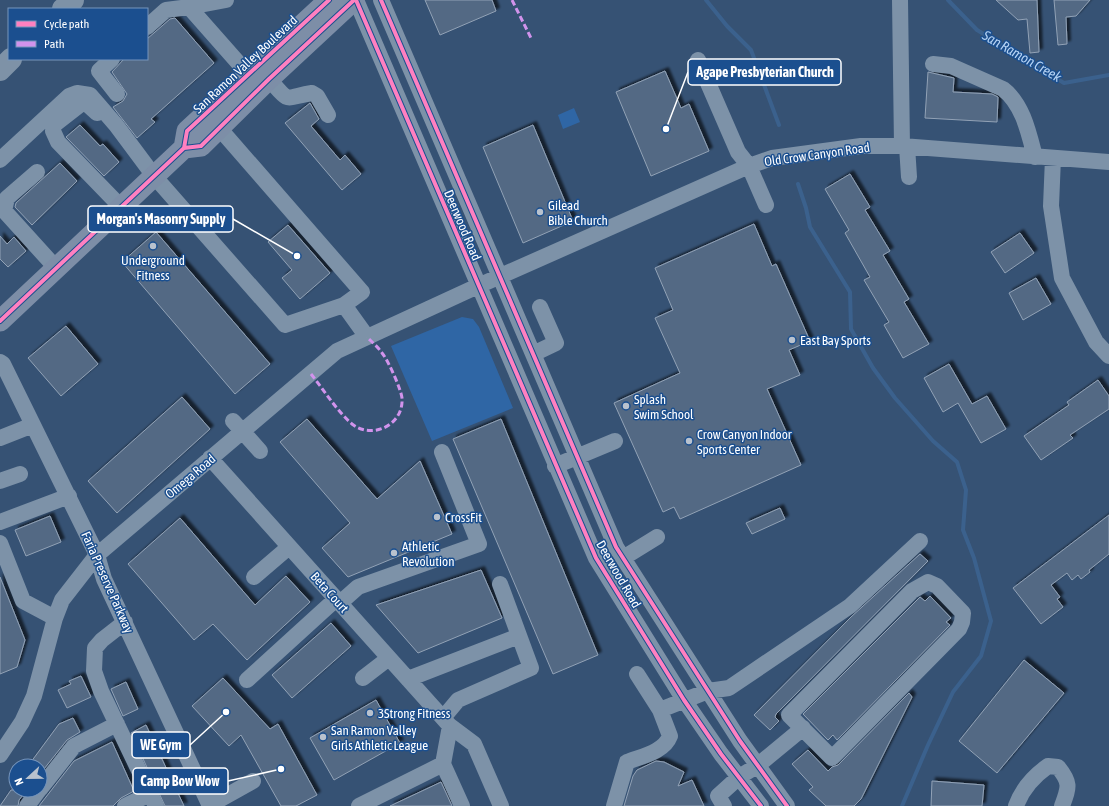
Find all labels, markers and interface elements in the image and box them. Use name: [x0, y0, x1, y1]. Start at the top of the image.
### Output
legend: [8, 8, 148, 60]
street label: San Ramon Valley Boulevard: [190, 12, 300, 116]
text: Cycle path: [44, 17, 89, 31]
water label: San Ramon Creek: [979, 26, 1065, 85]
text: Path: [44, 37, 65, 51]
callout: Agape Presbyterian Church: [688, 59, 841, 85]
text: Agape Presbyterian Church: [695, 64, 834, 80]
street label: Old Crow Canyon Road: [763, 140, 871, 169]
street label: Deerwood Road: [441, 188, 484, 263]
place label: Gilead Bible Church: [548, 198, 608, 228]
callout: Morgan's Masonry Supply: [88, 206, 233, 232]
marker: Gilead Bible Church: [535, 207, 545, 217]
text: Morgan's Masonry Supply: [97, 211, 226, 227]
marker: Underground Fitness: [148, 241, 158, 251]
place label: Underground Fitness: [121, 253, 185, 283]
place label: East Bay Sports: [800, 333, 871, 348]
marker: East Bay Sports: [787, 335, 797, 345]
place label: Splash Swim School: [634, 392, 694, 422]
marker: Splash Swim School: [621, 401, 631, 411]
place label: Crow Canyon Indoor Sports Center: [697, 427, 792, 457]
marker: Crow Canyon Indoor Sports Center: [684, 436, 694, 446]
street label: Omega Road: [162, 451, 218, 502]
place label: CrossFit: [445, 510, 482, 525]
marker: CrossFit: [432, 512, 442, 522]
street label: Faria Preserve Parkway: [78, 529, 137, 636]
street label: Deerwood Road: [593, 538, 644, 611]
place label: Athletic Revolution: [402, 539, 454, 569]
marker: Athletic Revolution: [389, 548, 399, 558]
street label: Beta Court: [308, 569, 352, 616]
place label: 3Strong Fitness: [378, 706, 451, 721]
marker: 3Strong Fitness: [365, 708, 375, 718]
place label: San Ramon Valley Girls Athletic League: [331, 723, 428, 753]
callout: WE Gym: [132, 732, 190, 758]
marker: San Ramon Valley Girls Athletic League: [318, 732, 328, 742]
text: WE Gym: [139, 737, 182, 753]
north arrow: [8, 758, 48, 798]
callout: Camp Bow Wow: [133, 768, 228, 794]
text: Camp Bow Wow: [140, 773, 220, 789]
text: N: [12, 776, 26, 787]

